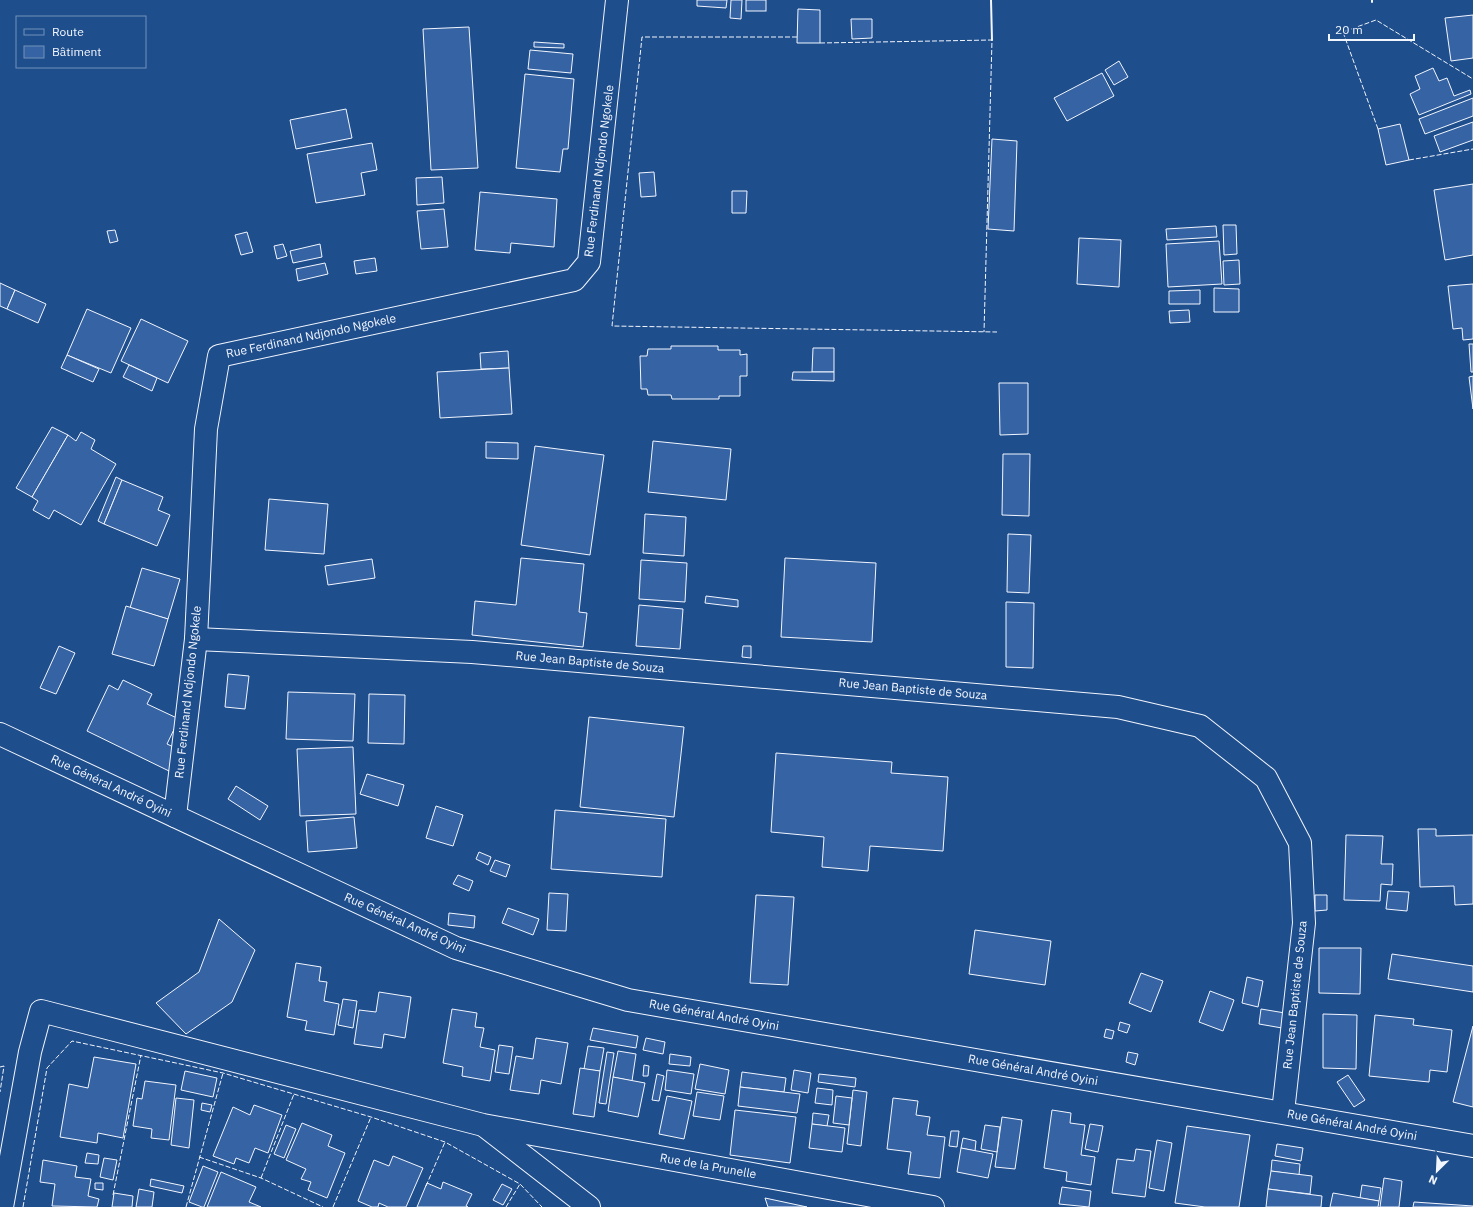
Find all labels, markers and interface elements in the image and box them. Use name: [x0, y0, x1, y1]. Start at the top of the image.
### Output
legend: [16, 16, 146, 68]
scale bar: [1329, 16, 1414, 42]
text: 20 m: [1335, 22, 1363, 37]
text: Route: [52, 24, 84, 39]
text: Bâtiment: [52, 44, 102, 59]
street label: Rue Ferdinand Ndjondo Ngokele: [580, 83, 617, 258]
street label: Rue Ferdinand Ndjondo Ngokele: [224, 310, 398, 361]
street label: Rue Ferdinand Ndjondo Ngokele: [171, 604, 204, 779]
street label: Rue Jean Baptiste de Souza: [515, 648, 666, 676]
street label: Rue Jean Baptiste de Souza: [838, 675, 989, 703]
street label: Rue Général André Oyini: [48, 751, 174, 820]
street label: Rue Général André Oyini: [342, 889, 468, 956]
street label: Rue Jean Baptiste de Souza: [1279, 919, 1310, 1070]
street label: Rue Général André Oyini: [648, 996, 780, 1033]
street label: Rue Général André Oyini: [967, 1051, 1099, 1088]
street label: Rue Général André Oyini: [1286, 1106, 1418, 1143]
street label: Rue de la Prunelle: [659, 1150, 758, 1181]
north arrow: [1417, 1151, 1457, 1191]
text: N: [1426, 1172, 1439, 1188]

